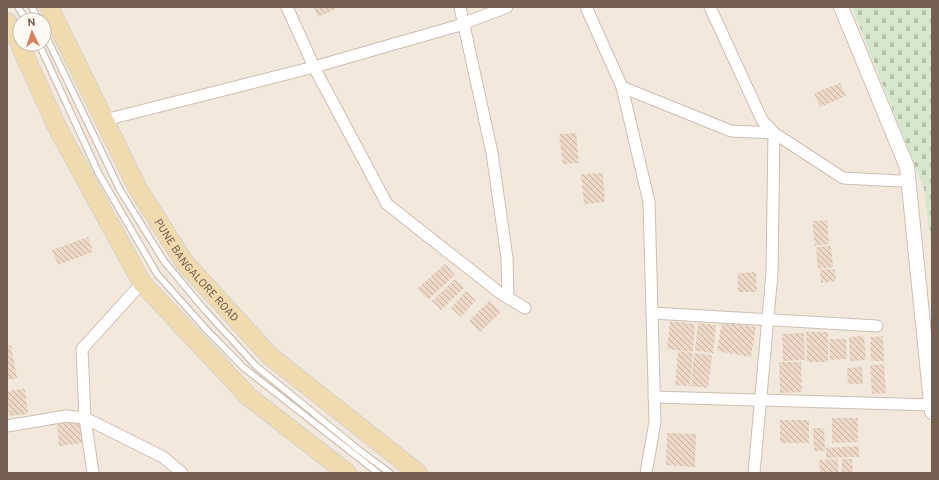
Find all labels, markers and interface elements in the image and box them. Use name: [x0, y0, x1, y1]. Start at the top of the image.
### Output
north arrow: [12, 12, 52, 52]
text: N: [27, 16, 36, 30]
street label: PUNE BANGALORE ROAD: [151, 216, 241, 325]

